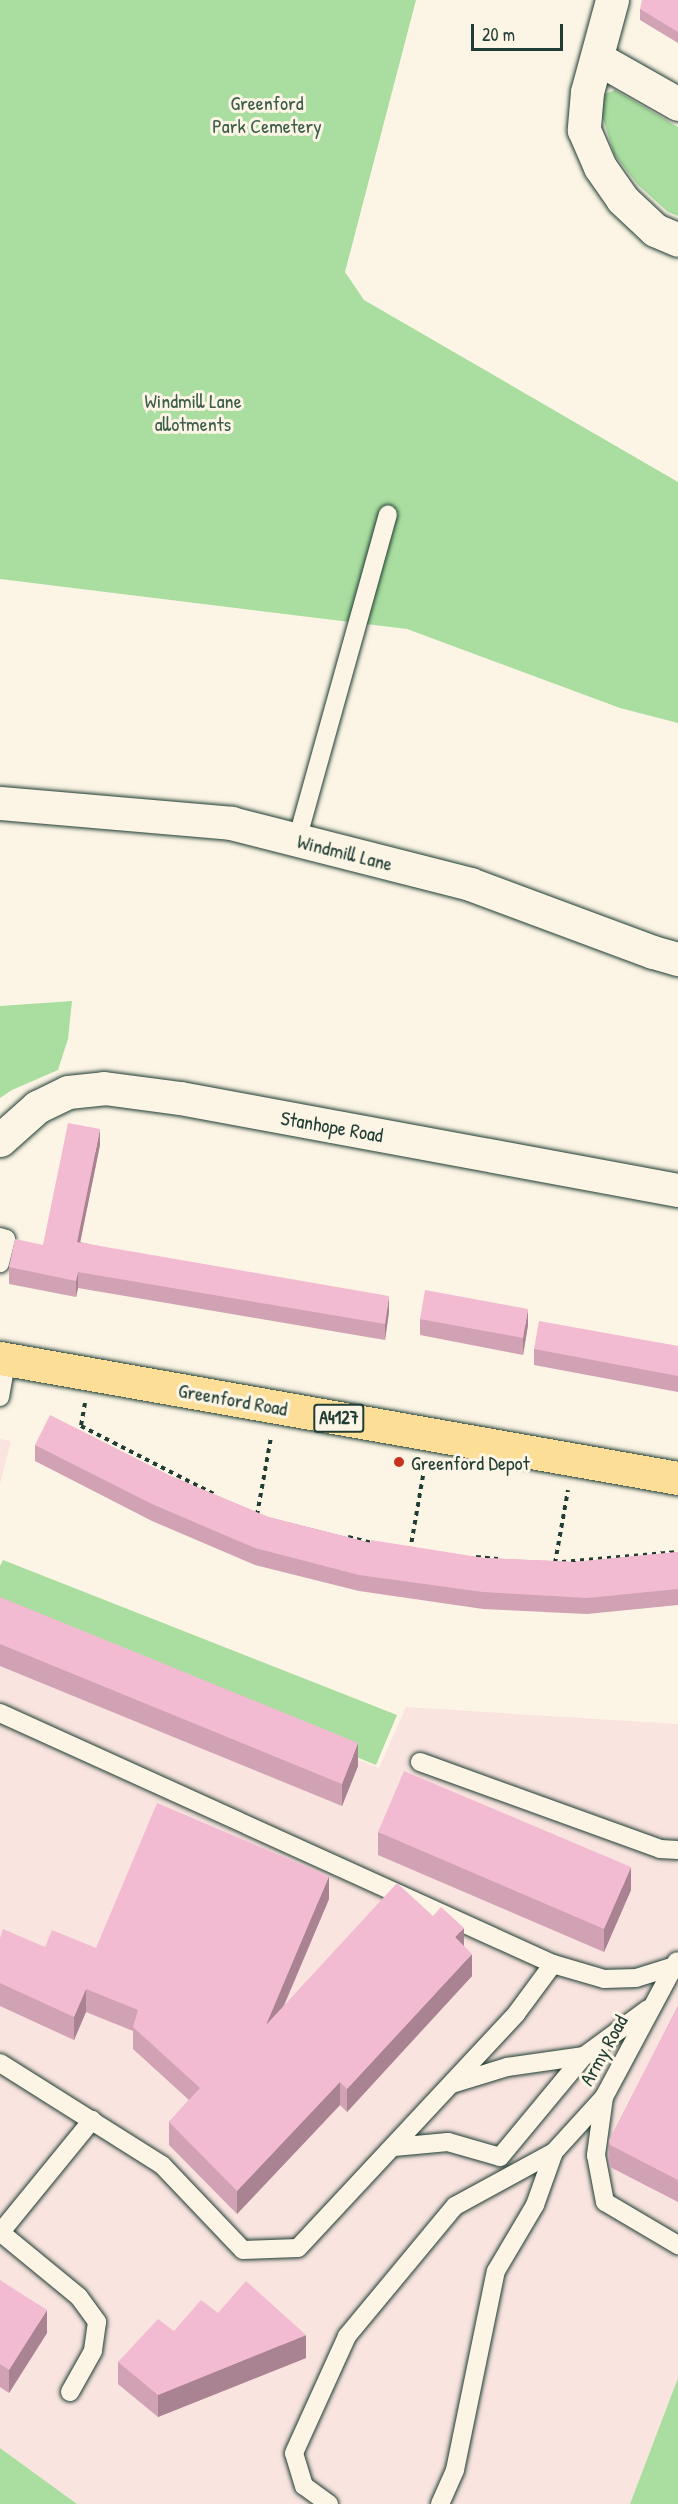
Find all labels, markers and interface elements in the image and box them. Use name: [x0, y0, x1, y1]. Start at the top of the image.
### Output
scale bar: [474, 12, 566, 50]
text: 20 m: [482, 22, 515, 47]
park label: Greenford Park Cemetery: [212, 91, 322, 138]
park label: Windmill Lane allotments: [144, 389, 242, 436]
street label: Windmill Lane: [295, 829, 395, 875]
street label: Stanhope Road: [279, 1105, 385, 1147]
street label: Greenford Road: [177, 1378, 289, 1420]
road number: A4127: [312, 1403, 366, 1433]
place label: Greenford Depot: [411, 1450, 530, 1474]
marker: Greenford Depot: [392, 1455, 406, 1469]
street label: Army Road: [574, 2011, 632, 2089]

